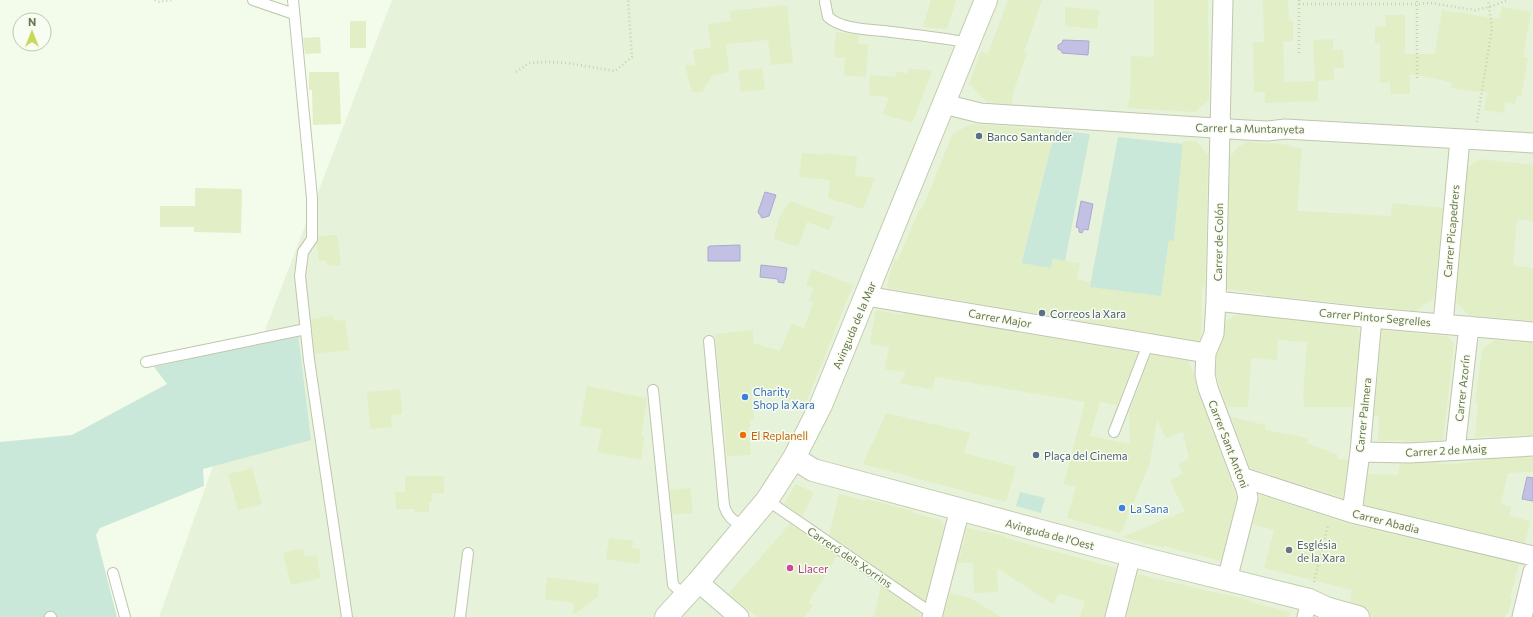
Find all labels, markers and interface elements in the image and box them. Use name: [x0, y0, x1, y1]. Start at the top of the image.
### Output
north arrow: [12, 12, 52, 52]
text: N: [28, 15, 36, 28]
street label: Carrer La Muntanyeta: [1195, 121, 1305, 135]
place label: Banco Santander: [987, 130, 1073, 143]
marker: Banco Santander: [974, 131, 984, 141]
street label: Carrer Picapedrers: [1440, 184, 1462, 278]
street label: Carrer de Colón: [1211, 203, 1225, 281]
street label: Avinguda de la Mar: [830, 279, 879, 371]
street label: Carrer Major: [967, 306, 1033, 330]
street label: Carrer Pintor Segrelles: [1318, 306, 1432, 328]
place label: Correos la Xara: [1050, 307, 1126, 320]
marker: Correos la Xara: [1037, 308, 1047, 318]
street label: Carrer Azorín: [1452, 354, 1472, 422]
street label: Carrer Palmera: [1353, 377, 1373, 453]
place label: Charity Shop la Xara: [753, 385, 815, 411]
marker: Charity Shop la Xara: [740, 392, 750, 402]
street label: Carrer Sant Antoni: [1206, 398, 1252, 490]
place label: El Replanell: [751, 429, 808, 442]
marker: El Replanell: [738, 430, 748, 440]
street label: Carrer 2 de Maig: [1405, 441, 1487, 459]
place label: Plaça del Cinema: [1044, 449, 1128, 462]
marker: Plaça del Cinema: [1031, 450, 1041, 460]
place label: La Sana: [1130, 502, 1168, 515]
marker: La Sana: [1117, 503, 1127, 513]
street label: Carrer Abadia: [1351, 506, 1421, 536]
street label: Avinguda de l'Oest: [1004, 516, 1096, 552]
street label: Carreró dels Xorrins: [805, 524, 895, 590]
place label: Església de la Xara: [1297, 538, 1345, 564]
marker: Església de la Xara: [1284, 545, 1294, 555]
place label: Llacer: [798, 562, 829, 575]
marker: Llacer: [785, 563, 795, 573]

